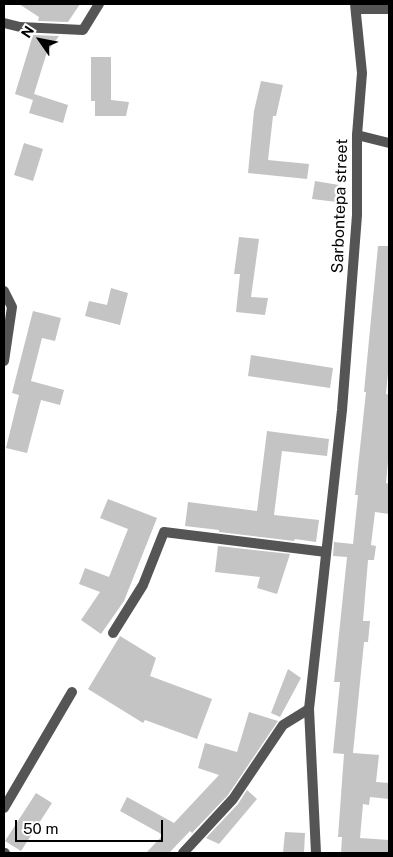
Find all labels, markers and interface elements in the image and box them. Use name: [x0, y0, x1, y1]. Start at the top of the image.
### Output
north arrow: [15, 15, 65, 65]
text: N: [18, 23, 37, 41]
street label: Sarbontepa street: [328, 138, 352, 274]
scale bar: [18, 810, 165, 842]
text: 50 m: [23, 820, 58, 837]

